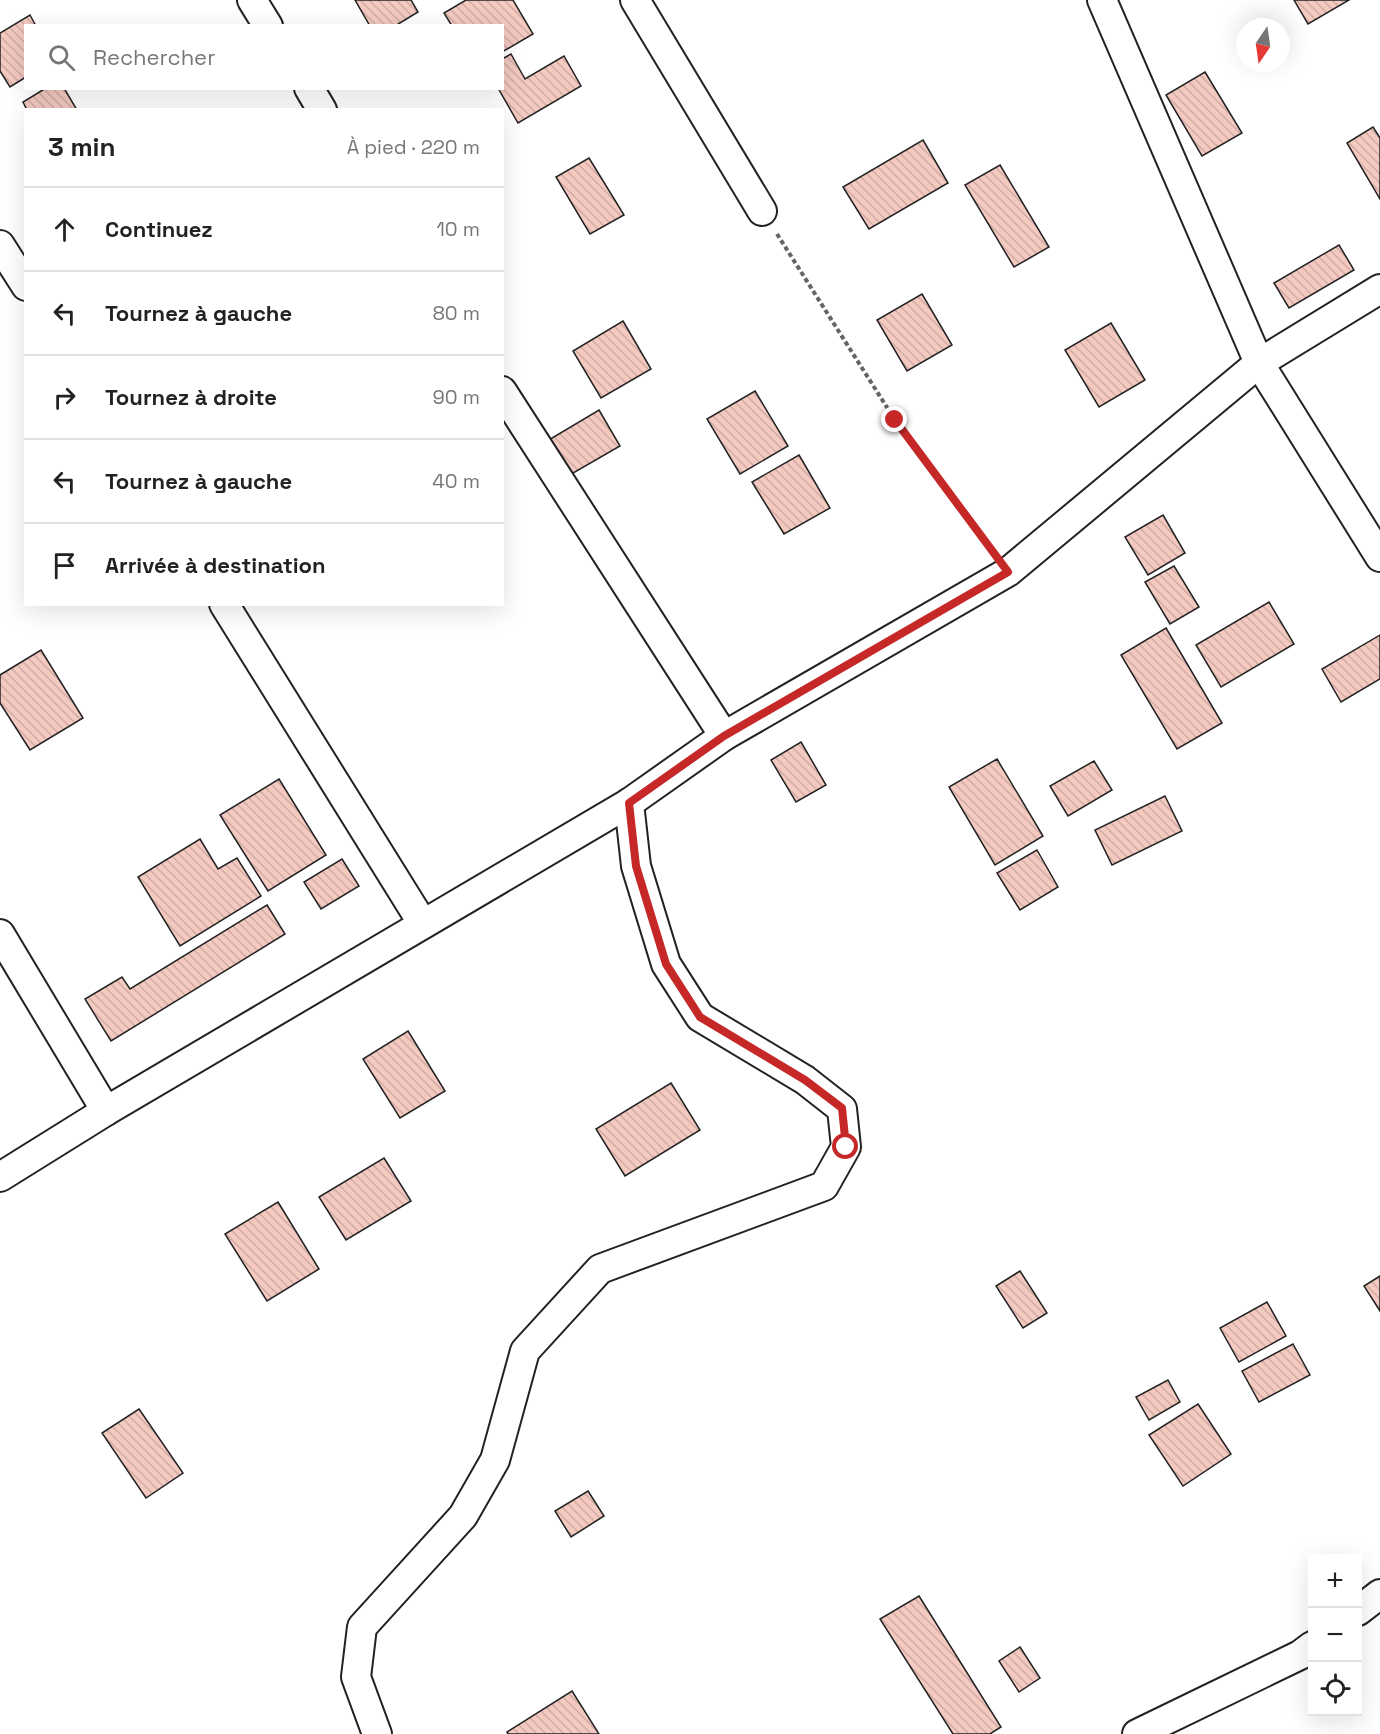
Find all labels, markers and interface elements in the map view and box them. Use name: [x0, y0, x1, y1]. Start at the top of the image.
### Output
north arrow: [1236, 18, 1290, 72]
search box: [24, 24, 504, 90]
icon: search: [45, 41, 78, 74]
text: Rechercher: [93, 43, 215, 71]
text: 3 min: [48, 130, 116, 164]
text: À pied · 220 m: [347, 134, 480, 160]
icon: ahead: [48, 213, 81, 246]
text: Continuez: [105, 215, 213, 243]
text: 10 m: [436, 216, 480, 242]
icon: left: [48, 297, 81, 330]
text: Tournez à gauche: [105, 299, 292, 327]
text: 80 m: [432, 300, 480, 326]
icon: right: [48, 381, 81, 414]
text: Tournez à droite: [105, 383, 277, 411]
text: 90 m: [433, 384, 480, 410]
route end: [881, 406, 907, 432]
icon: left: [48, 465, 81, 498]
text: Tournez à gauche: [105, 467, 292, 495]
text: 40 m: [432, 468, 480, 494]
icon: arrive: [48, 549, 81, 582]
text: Arrivée à destination: [105, 551, 326, 579]
route start: [832, 1133, 858, 1159]
map controls: [1308, 1554, 1362, 1716]
button: +: [1308, 1554, 1362, 1608]
button: −: [1308, 1608, 1362, 1662]
button: locate: [1308, 1662, 1362, 1716]

